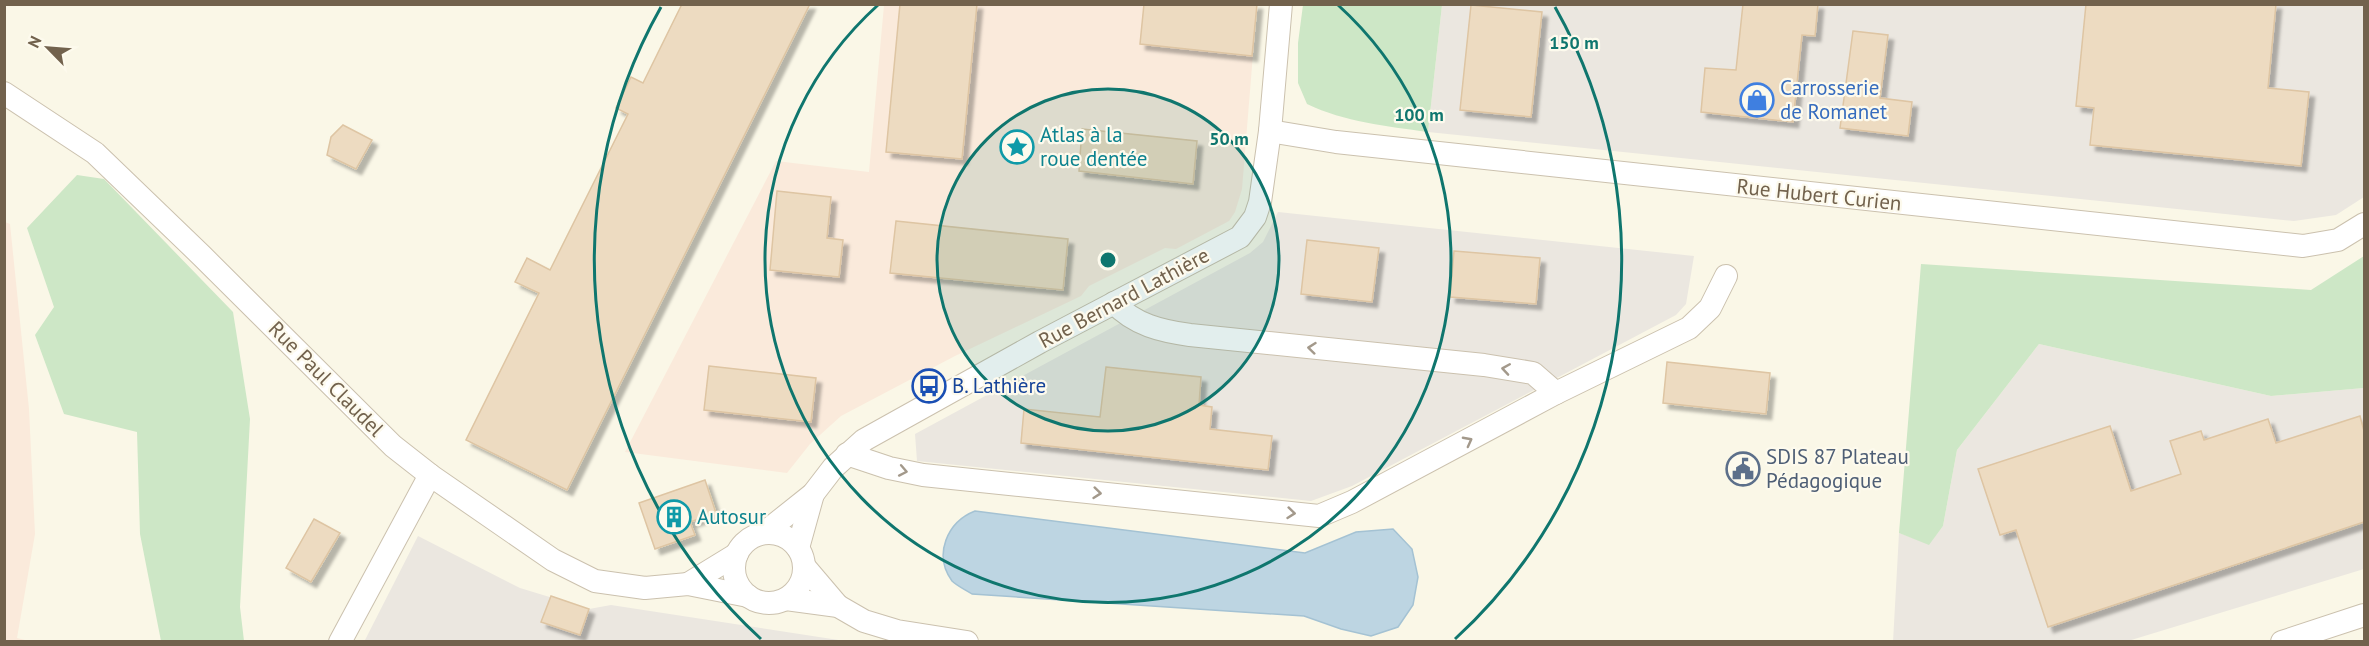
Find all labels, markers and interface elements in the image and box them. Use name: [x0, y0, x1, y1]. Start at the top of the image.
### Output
north arrow: [18, 18, 78, 78]
text: 150 m: [1549, 31, 1599, 54]
text: N: [23, 33, 46, 51]
place label: Carrosserie de Romanet: [1780, 74, 1887, 125]
shop icon: Carrosserie de Romanet: [1739, 82, 1775, 118]
text: 100 m: [1394, 103, 1444, 126]
place label: Atlas à la roue dentée: [1040, 121, 1147, 172]
text: 50 m: [1209, 127, 1249, 150]
place icon: Atlas à la roue dentée: [999, 129, 1035, 165]
street label: Rue Hubert Curien: [1735, 172, 1903, 217]
street label: Rue Bernard Lathière: [1034, 241, 1214, 354]
centre of rings: [1098, 250, 1118, 270]
street label: Rue Paul Claudel: [263, 315, 390, 442]
one-way arrow: [1307, 342, 1316, 355]
one-way arrow: [1501, 363, 1510, 375]
bus stop icon: B. Lathière: [911, 368, 947, 404]
place label: B. Lathière: [952, 372, 1046, 399]
one-way arrow: [1461, 437, 1472, 449]
place label: SDIS 87 Plateau Pédagogique: [1766, 443, 1909, 494]
public building icon: SDIS 87 Plateau Pédagogique: [1725, 451, 1761, 487]
one-way arrow: [898, 464, 908, 477]
one-way arrow: [1092, 486, 1101, 499]
building icon: Autosur: [656, 499, 692, 535]
place label: Autosur: [697, 503, 766, 530]
one-way arrow: [1286, 507, 1295, 519]

